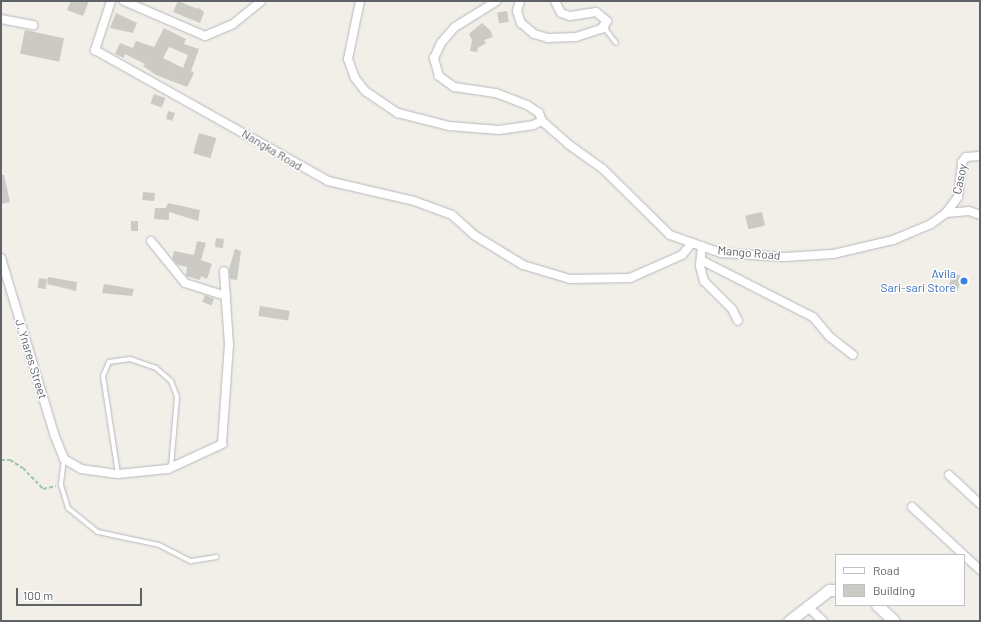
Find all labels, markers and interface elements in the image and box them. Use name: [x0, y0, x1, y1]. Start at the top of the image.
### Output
street label: Nangka Road: [239, 126, 305, 174]
street label: Casoy: [950, 162, 970, 196]
street label: Mango Road: [717, 243, 781, 263]
place label: Avila Sari-sari Store: [881, 267, 956, 295]
marker: Avila Sari-sari Store: [959, 276, 969, 286]
street label: J. Ynares Street: [12, 317, 50, 401]
legend: [835, 554, 965, 606]
text: Road: [873, 563, 900, 577]
scale bar: [18, 580, 144, 606]
text: Building: [873, 583, 915, 597]
text: 100 m: [23, 588, 53, 602]

